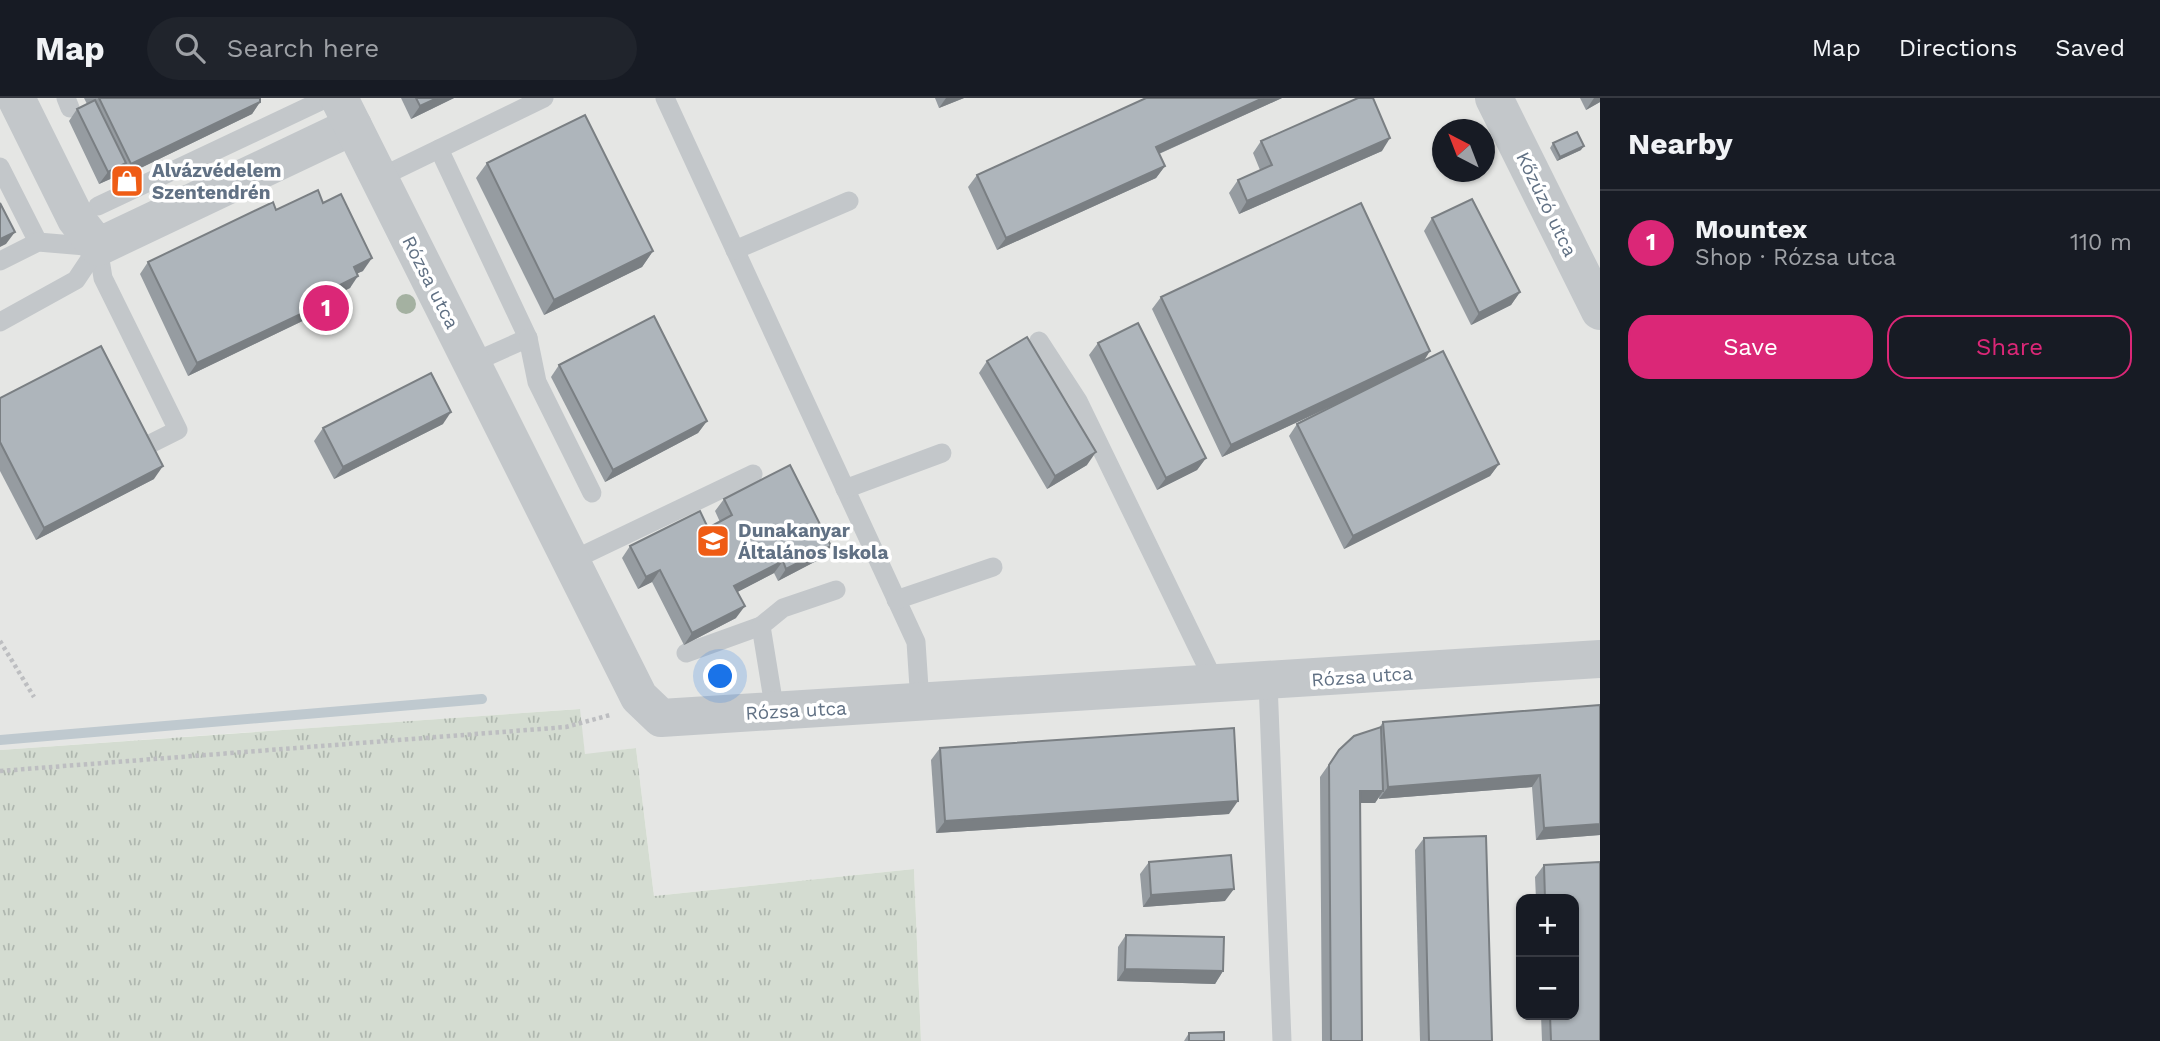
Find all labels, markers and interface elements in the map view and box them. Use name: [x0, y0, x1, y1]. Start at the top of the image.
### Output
search box: [147, 17, 637, 80]
text: Map: [35, 29, 105, 68]
icon: search: [171, 29, 209, 67]
text: Search here: [227, 33, 379, 63]
text: Map: [1812, 34, 1861, 62]
text: Directions: [1899, 34, 2017, 62]
text: Saved: [2055, 34, 2125, 62]
north arrow: [1432, 119, 1495, 182]
text: Nearby: [1628, 126, 1733, 161]
street label: Kőzúzó utca: [1511, 148, 1582, 261]
place label: Alvázvédelem Szentendrén: [152, 159, 282, 204]
shop icon: Alvázvédelem Szentendrén: [108, 162, 146, 200]
text: Mountex: [1695, 214, 1807, 244]
text: 1: [1646, 229, 1656, 256]
text: 110 m: [2070, 229, 2132, 256]
street label: Rózsa utca: [397, 232, 464, 333]
text: Shop · Rózsa utca: [1695, 244, 1896, 271]
pin: 1: [303, 282, 349, 334]
button: Save: [1628, 315, 1873, 379]
button: Share: [1887, 315, 2132, 379]
place label: Dunakanyar Általános Iskola: [738, 519, 888, 564]
school or university icon: Dunakanyar Általános Iskola: [694, 522, 732, 560]
your location: [703, 659, 737, 693]
street label: Rózsa utca: [1311, 661, 1414, 692]
street label: Rózsa utca: [745, 696, 848, 725]
map controls: [1516, 894, 1579, 1020]
button: +: [1516, 894, 1579, 957]
button: −: [1516, 957, 1579, 1020]

